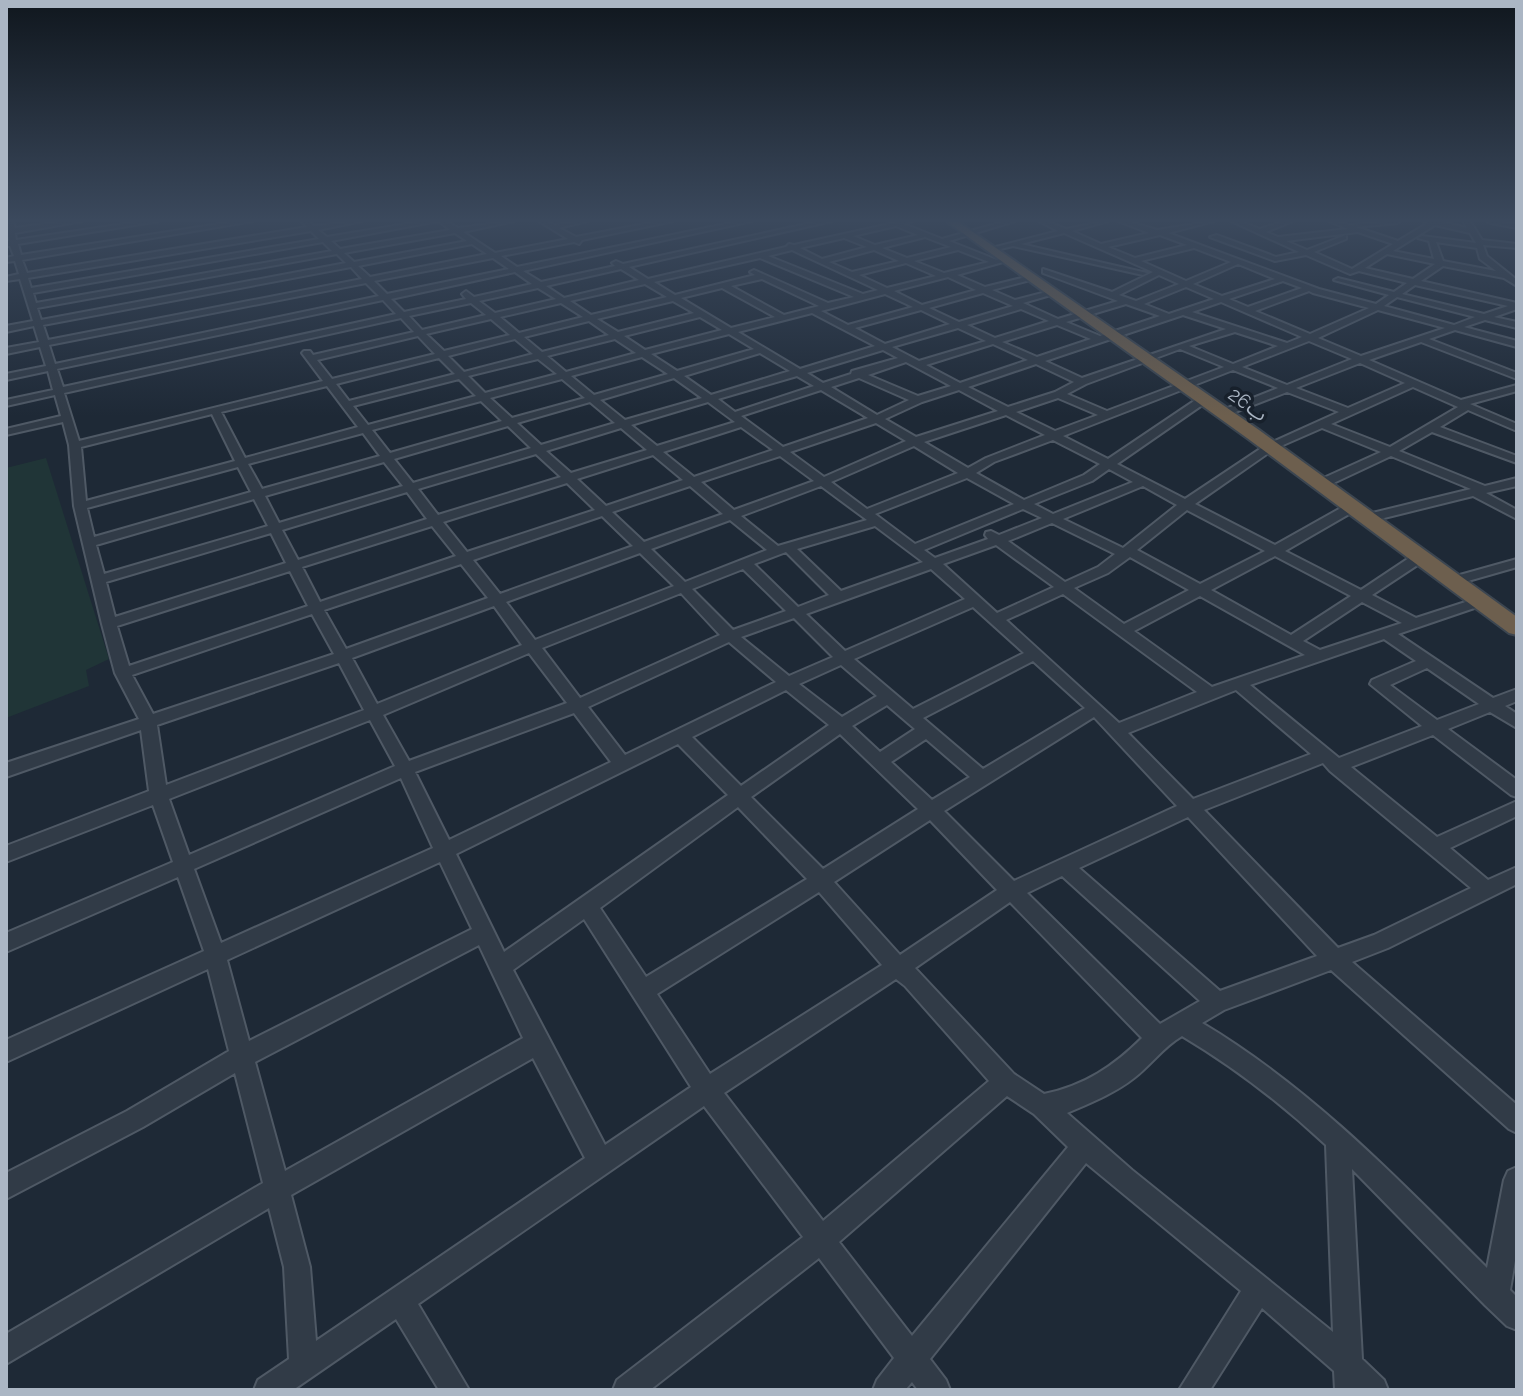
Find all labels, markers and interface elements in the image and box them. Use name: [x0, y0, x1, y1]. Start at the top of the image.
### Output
street label: 26ب: [1224, 382, 1272, 426]

